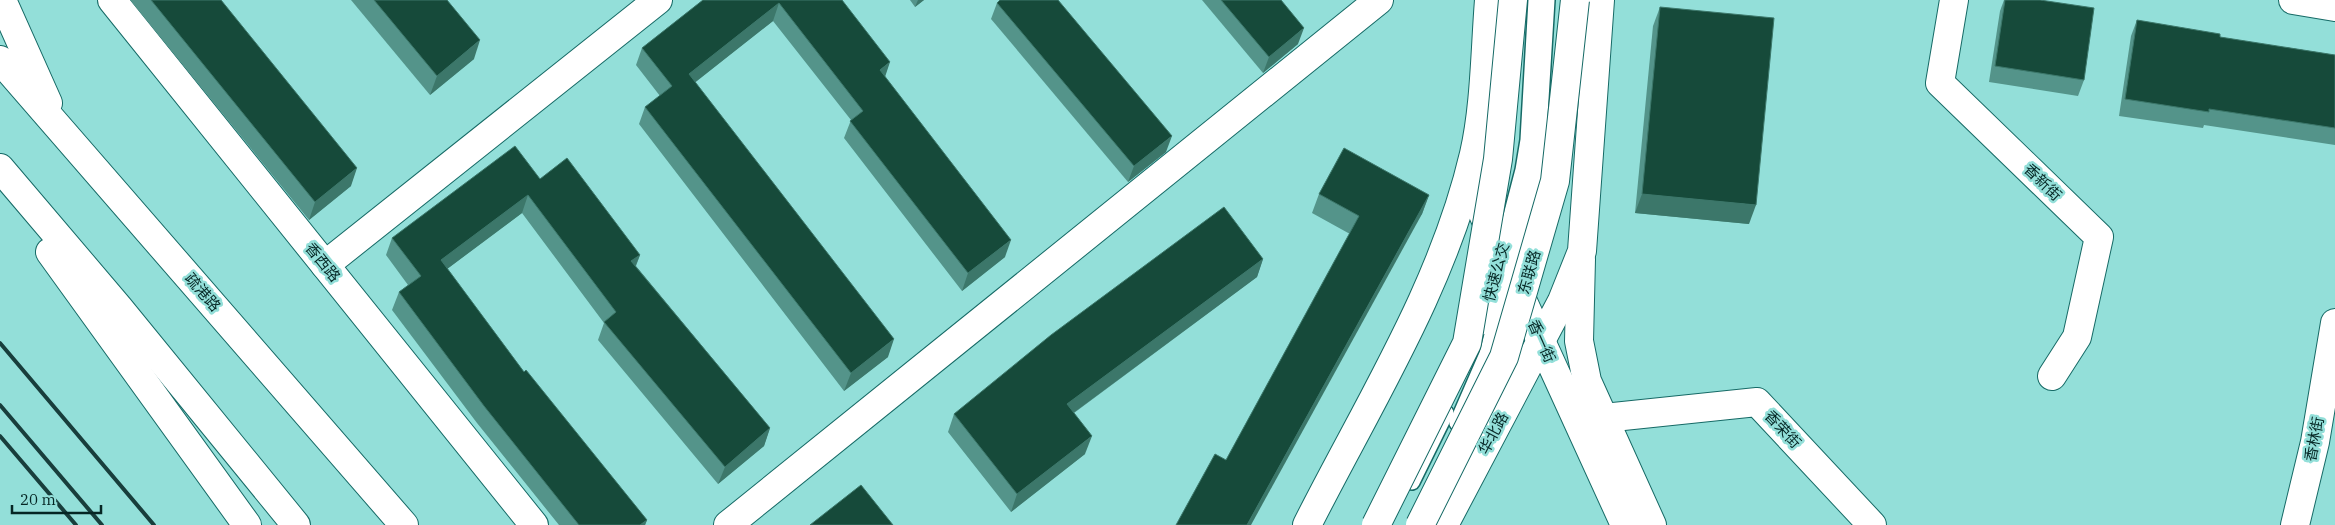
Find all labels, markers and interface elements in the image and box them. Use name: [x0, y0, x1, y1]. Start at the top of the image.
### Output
street label: 香新街: [2020, 160, 2066, 204]
street label: 香西路: [301, 239, 345, 285]
street label: 快速公交: [1479, 241, 1513, 303]
street label: 东联路: [1514, 248, 1544, 296]
street label: 疏港路: [181, 269, 225, 315]
street label: 香一街: [1524, 317, 1560, 365]
street label: 香荣街: [1761, 406, 1805, 452]
street label: 华北路: [1474, 409, 1512, 457]
street label: 香林街: [2300, 415, 2328, 463]
scale bar: [12, 482, 101, 514]
text: 20 m: [20, 490, 56, 509]

